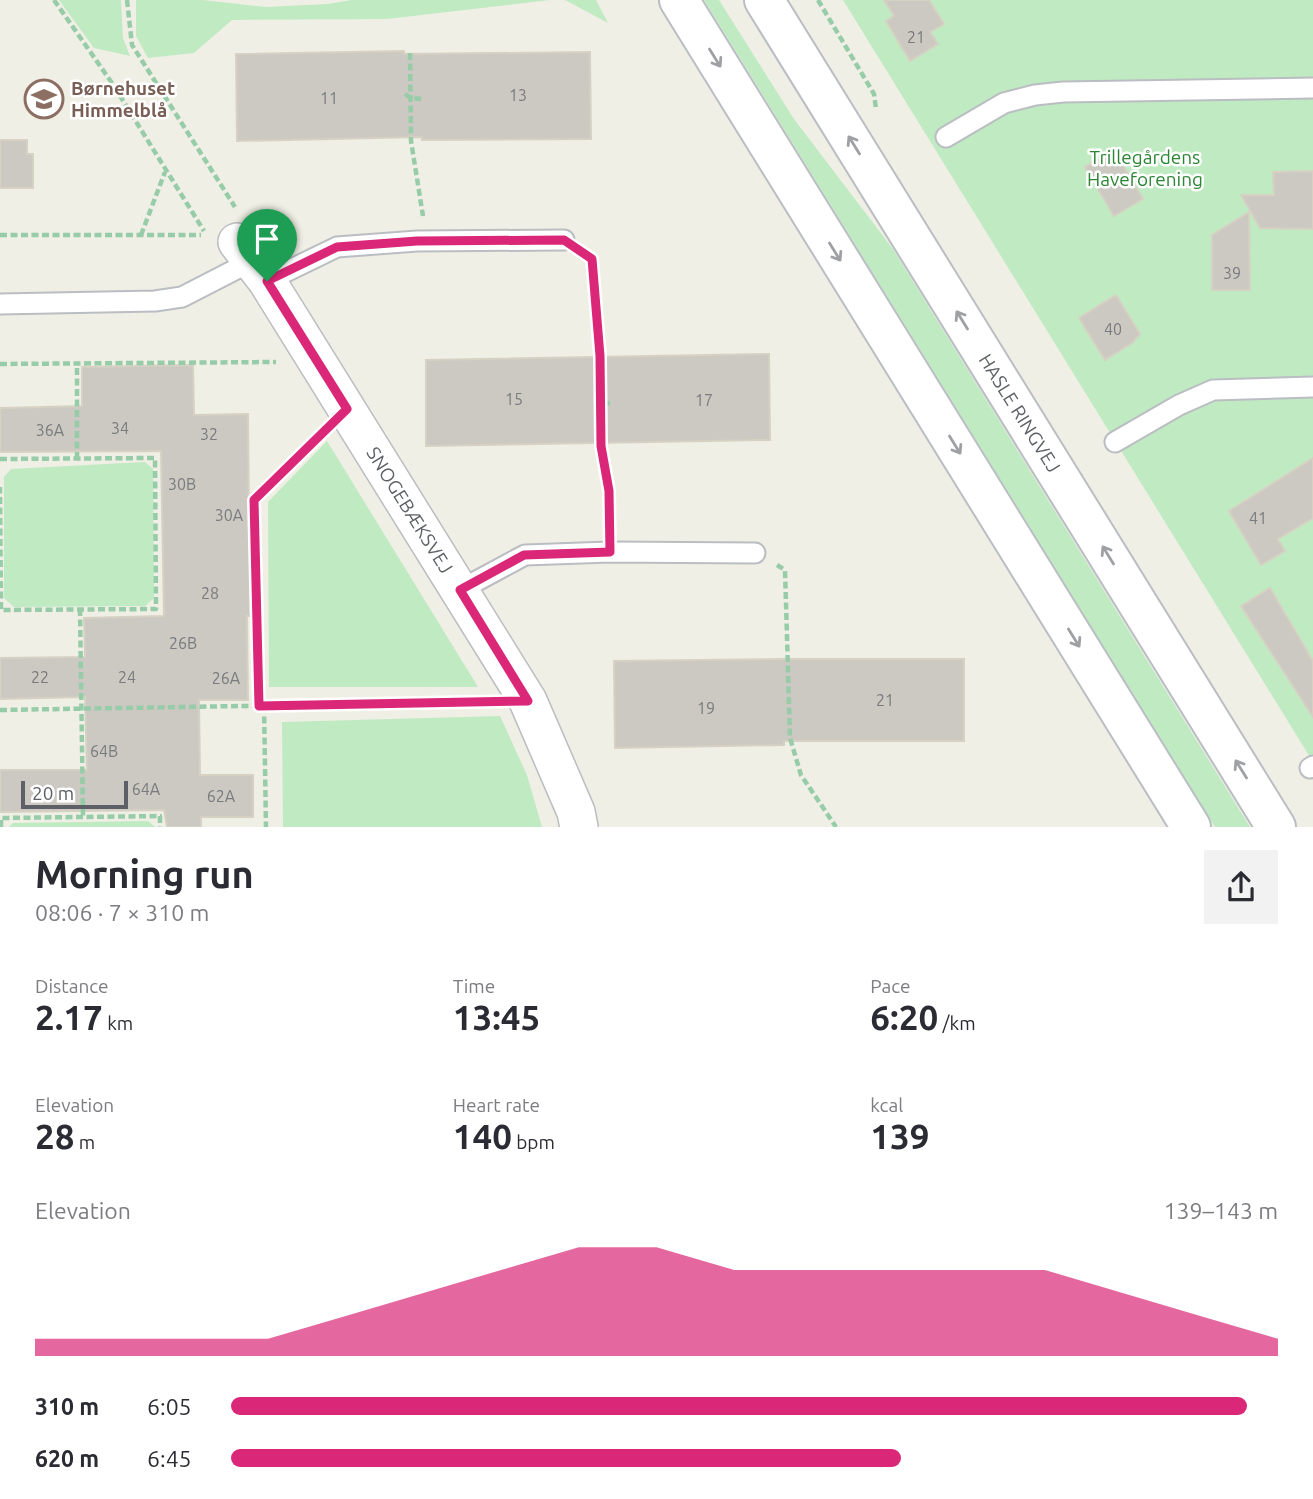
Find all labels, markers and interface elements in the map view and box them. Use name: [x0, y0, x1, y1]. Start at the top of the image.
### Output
house number: 21: [907, 28, 925, 46]
one-way arrow: [708, 48, 723, 67]
place label: Børnehuset Himmelblå: [71, 77, 175, 121]
school or university icon: Børnehuset Himmelblå: [23, 78, 65, 120]
house number: 13: [509, 86, 527, 104]
house number: 11: [320, 89, 338, 107]
one-way arrow: [847, 136, 862, 155]
park label: Trillegårdens Haveforening: [1087, 146, 1203, 190]
pin: [237, 209, 297, 281]
icon: arrive: [248, 220, 286, 258]
one-way arrow: [828, 241, 842, 261]
house number: 39: [1223, 264, 1241, 282]
one-way arrow: [955, 310, 969, 330]
house number: 40: [1104, 320, 1122, 338]
street label: HASLE RINGVEJ: [975, 350, 1065, 476]
house number: 15: [505, 390, 523, 408]
house number: 17: [695, 391, 713, 409]
house number: 34: [111, 419, 129, 437]
house number: 36A: [36, 421, 65, 439]
house number: 32: [200, 425, 218, 443]
one-way arrow: [947, 435, 962, 454]
street label: SNOGEBÆKSVEJ: [362, 443, 458, 577]
house number: 30B: [168, 475, 196, 493]
house number: 30A: [215, 506, 244, 524]
house number: 41: [1249, 509, 1267, 527]
one-way arrow: [1100, 545, 1114, 565]
house number: 28: [201, 584, 219, 602]
one-way arrow: [1068, 628, 1082, 648]
house number: 26B: [169, 634, 197, 652]
house number: 22: [31, 668, 49, 686]
house number: 24: [118, 668, 136, 686]
house number: 26A: [212, 669, 241, 687]
house number: 21: [876, 691, 894, 709]
house number: 19: [697, 699, 715, 717]
house number: 64B: [90, 742, 118, 760]
one-way arrow: [1233, 760, 1248, 779]
scale bar: [21, 778, 128, 810]
house number: 64A: [132, 780, 161, 798]
text: 20 m: [32, 782, 74, 804]
house number: 62A: [207, 787, 236, 805]
button: share: [1204, 850, 1278, 924]
text: Morning run: [35, 853, 254, 895]
text: 08:06 · 7 × 310 m: [35, 900, 209, 925]
text: Distance: [35, 975, 109, 997]
text: Time: [453, 975, 495, 997]
text: Pace: [870, 975, 911, 997]
text: 2.17: [35, 997, 103, 1037]
text: 13:45: [453, 997, 540, 1037]
text: 6:20: [870, 997, 938, 1037]
text: km: [103, 1012, 133, 1034]
text: /km: [938, 1012, 976, 1034]
text: Elevation: [35, 1094, 114, 1116]
text: Heart rate: [453, 1094, 540, 1116]
text: kcal: [870, 1094, 903, 1116]
text: 28: [35, 1116, 74, 1156]
text: 140: [453, 1116, 512, 1156]
text: 139: [870, 1116, 930, 1156]
text: m: [74, 1131, 95, 1153]
text: bpm: [512, 1131, 555, 1153]
text: Elevation: [35, 1198, 131, 1223]
text: 139–143 m: [1164, 1198, 1278, 1223]
text: 310 m: [35, 1394, 99, 1419]
text: 6:05: [147, 1394, 192, 1419]
text: 620 m: [35, 1446, 99, 1471]
text: 6:45: [147, 1446, 192, 1471]

